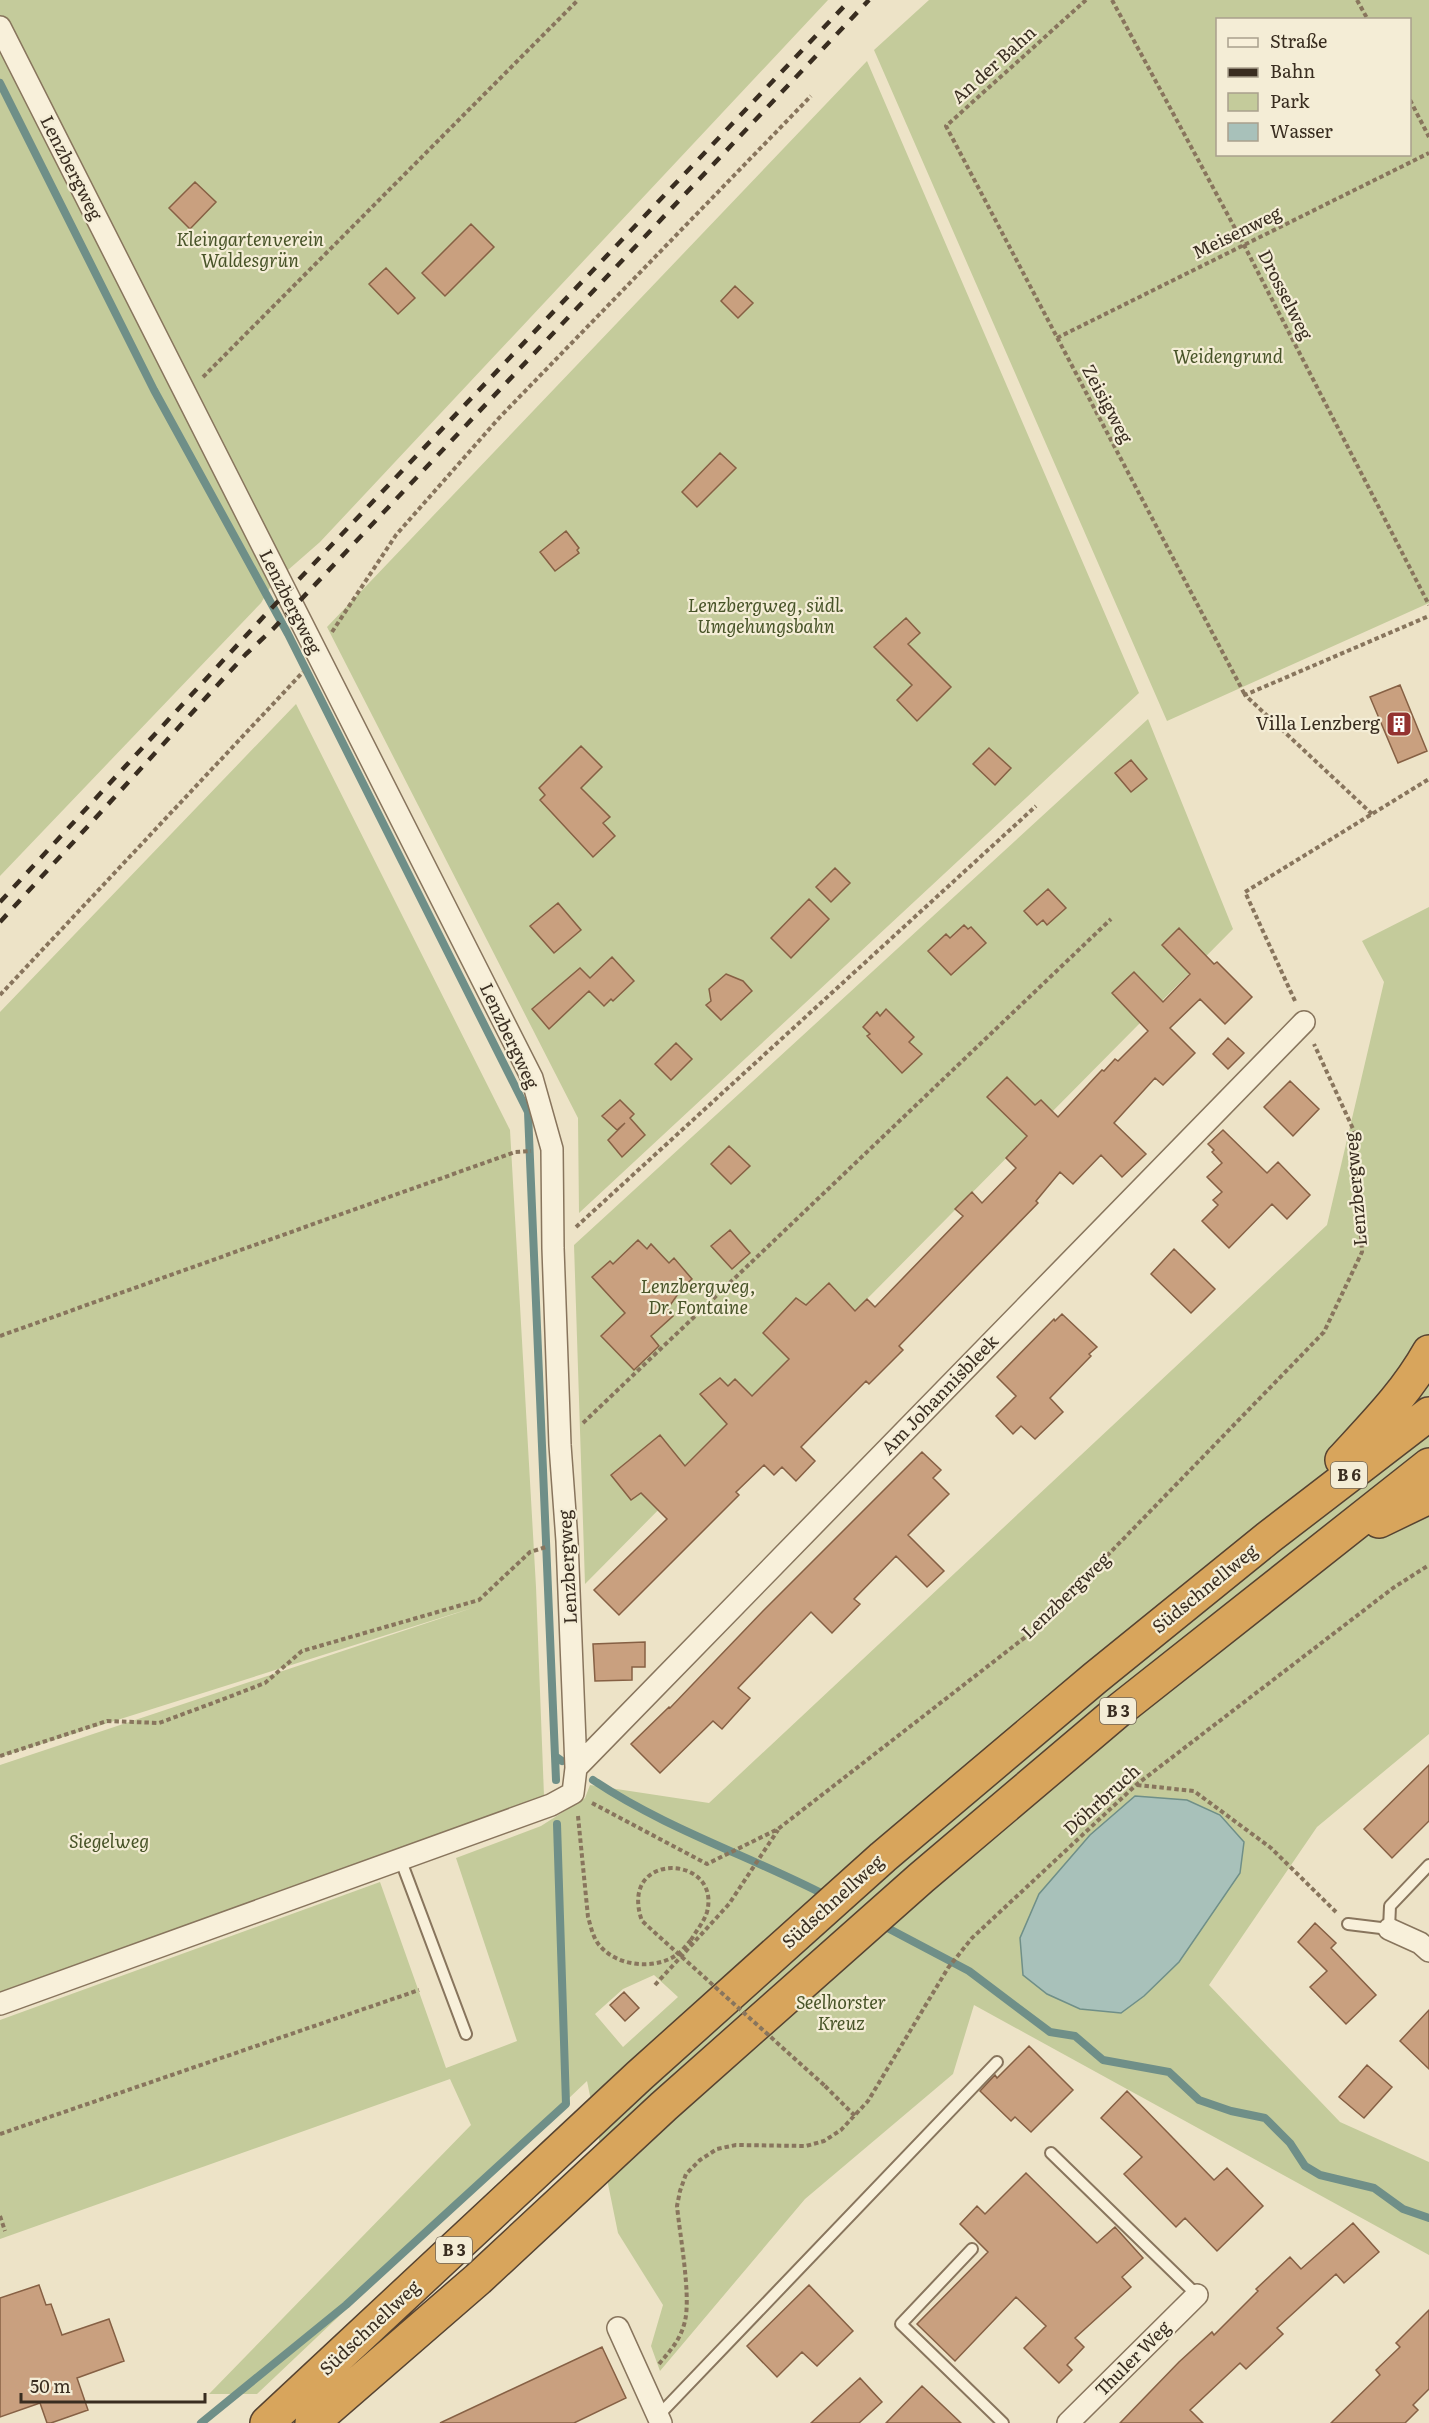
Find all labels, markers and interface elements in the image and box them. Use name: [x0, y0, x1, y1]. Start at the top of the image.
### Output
street label: An der Bahn: [945, 18, 1041, 109]
legend: [1216, 18, 1411, 156]
text: Straße: [1270, 27, 1327, 54]
text: Bahn: [1270, 57, 1315, 84]
text: Park: [1270, 87, 1311, 114]
street label: Lenzbergweg: [34, 110, 111, 225]
text: Wasser: [1270, 117, 1333, 144]
street label: Meisenweg: [1187, 198, 1286, 265]
park label: Kleingartenverein Waldesgrün: [176, 225, 324, 273]
street label: Drosselweg: [1252, 244, 1321, 345]
park label: Weidengrund: [1173, 342, 1284, 369]
street label: Zeisigweg: [1076, 359, 1141, 448]
street label: Lenzbergweg: [253, 544, 330, 659]
park label: Lenzbergweg, südl. Umgehungsbahn: [688, 591, 844, 639]
place label: Villa Lenzberg: [1256, 709, 1381, 736]
building icon: Villa Lenzberg: [1384, 709, 1414, 739]
street label: Lenzbergweg: [474, 978, 547, 1094]
street label: Lenzbergweg: [1336, 1130, 1373, 1247]
park label: Lenzbergweg, Dr. Fontaine: [641, 1272, 755, 1320]
street label: Am Johannisbleek: [874, 1327, 1004, 1460]
road number: B 6: [1331, 1462, 1367, 1488]
street label: Lenzbergweg: [550, 1508, 583, 1625]
street label: Südschnellweg: [1145, 1536, 1263, 1639]
street label: Lenzbergweg: [1014, 1545, 1116, 1644]
road number: B 3: [1100, 1698, 1136, 1724]
street label: Döhrbruch: [1057, 1757, 1146, 1841]
park label: Siegelweg: [69, 1827, 149, 1854]
street label: Südschnellweg: [775, 1847, 890, 1954]
park label: Seelhorster Kreuz: [796, 1988, 886, 2036]
road number: B 3: [436, 2237, 472, 2263]
street label: Südschnellweg: [313, 2272, 426, 2381]
street label: Thuler Weg: [1088, 2313, 1177, 2402]
scale bar: [21, 2366, 206, 2404]
text: 50 m: [30, 2372, 71, 2399]

